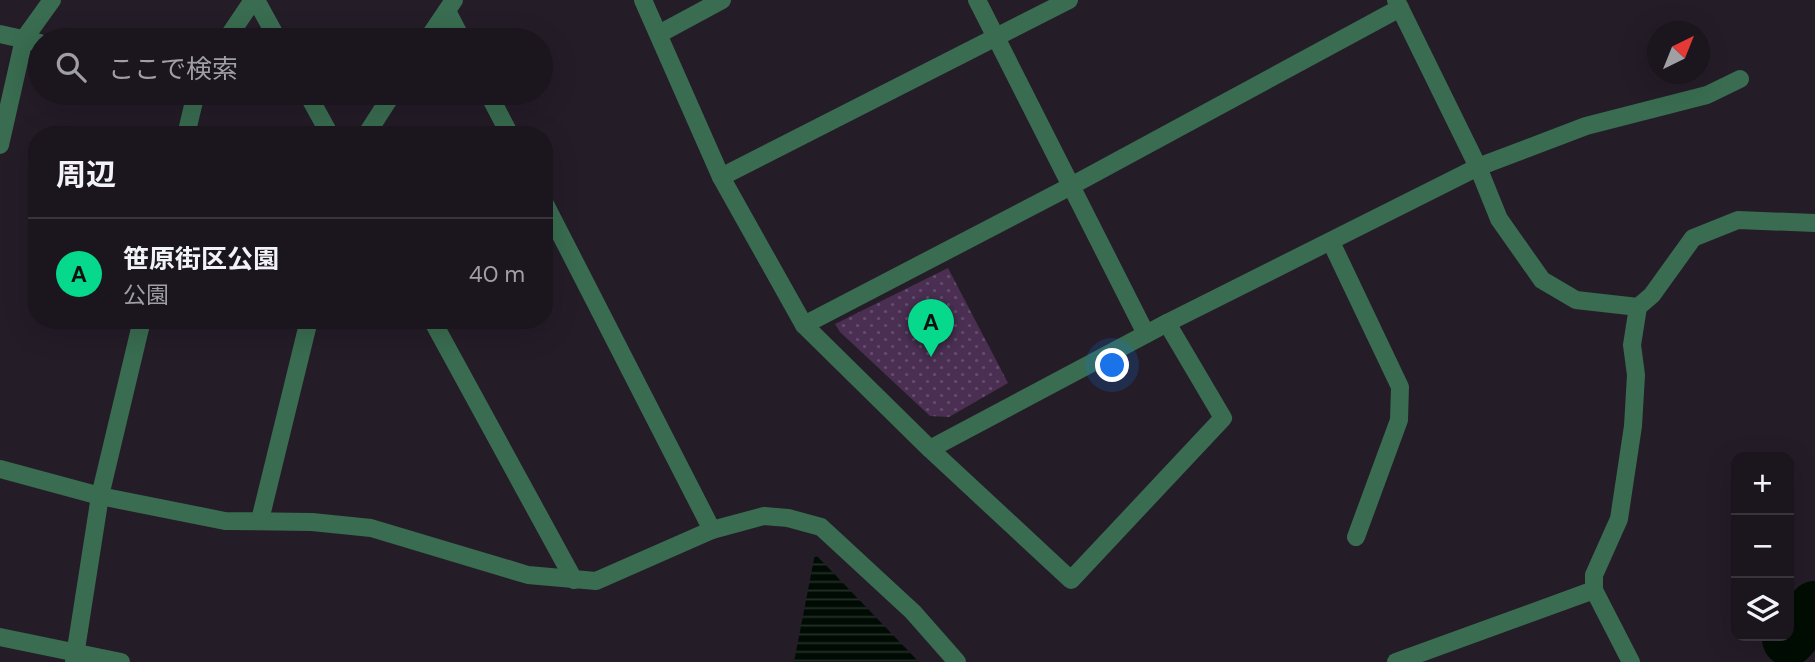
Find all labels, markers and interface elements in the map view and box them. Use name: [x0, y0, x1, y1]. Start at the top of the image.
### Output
north arrow: [1647, 21, 1710, 84]
search box: [28, 28, 553, 105]
icon: search: [52, 48, 90, 86]
text: ここで検索: [108, 52, 238, 86]
text: 周辺: [56, 155, 116, 194]
text: 笹原街区公園: [123, 242, 279, 276]
text: A: [71, 259, 87, 289]
text: 40 m: [469, 259, 525, 289]
text: 公園: [123, 280, 169, 310]
pin: A: [908, 299, 954, 357]
your location: [1095, 348, 1129, 382]
map controls: [1731, 452, 1794, 641]
button: +: [1731, 452, 1794, 515]
button: −: [1731, 515, 1794, 578]
button: layers: [1731, 578, 1794, 641]

